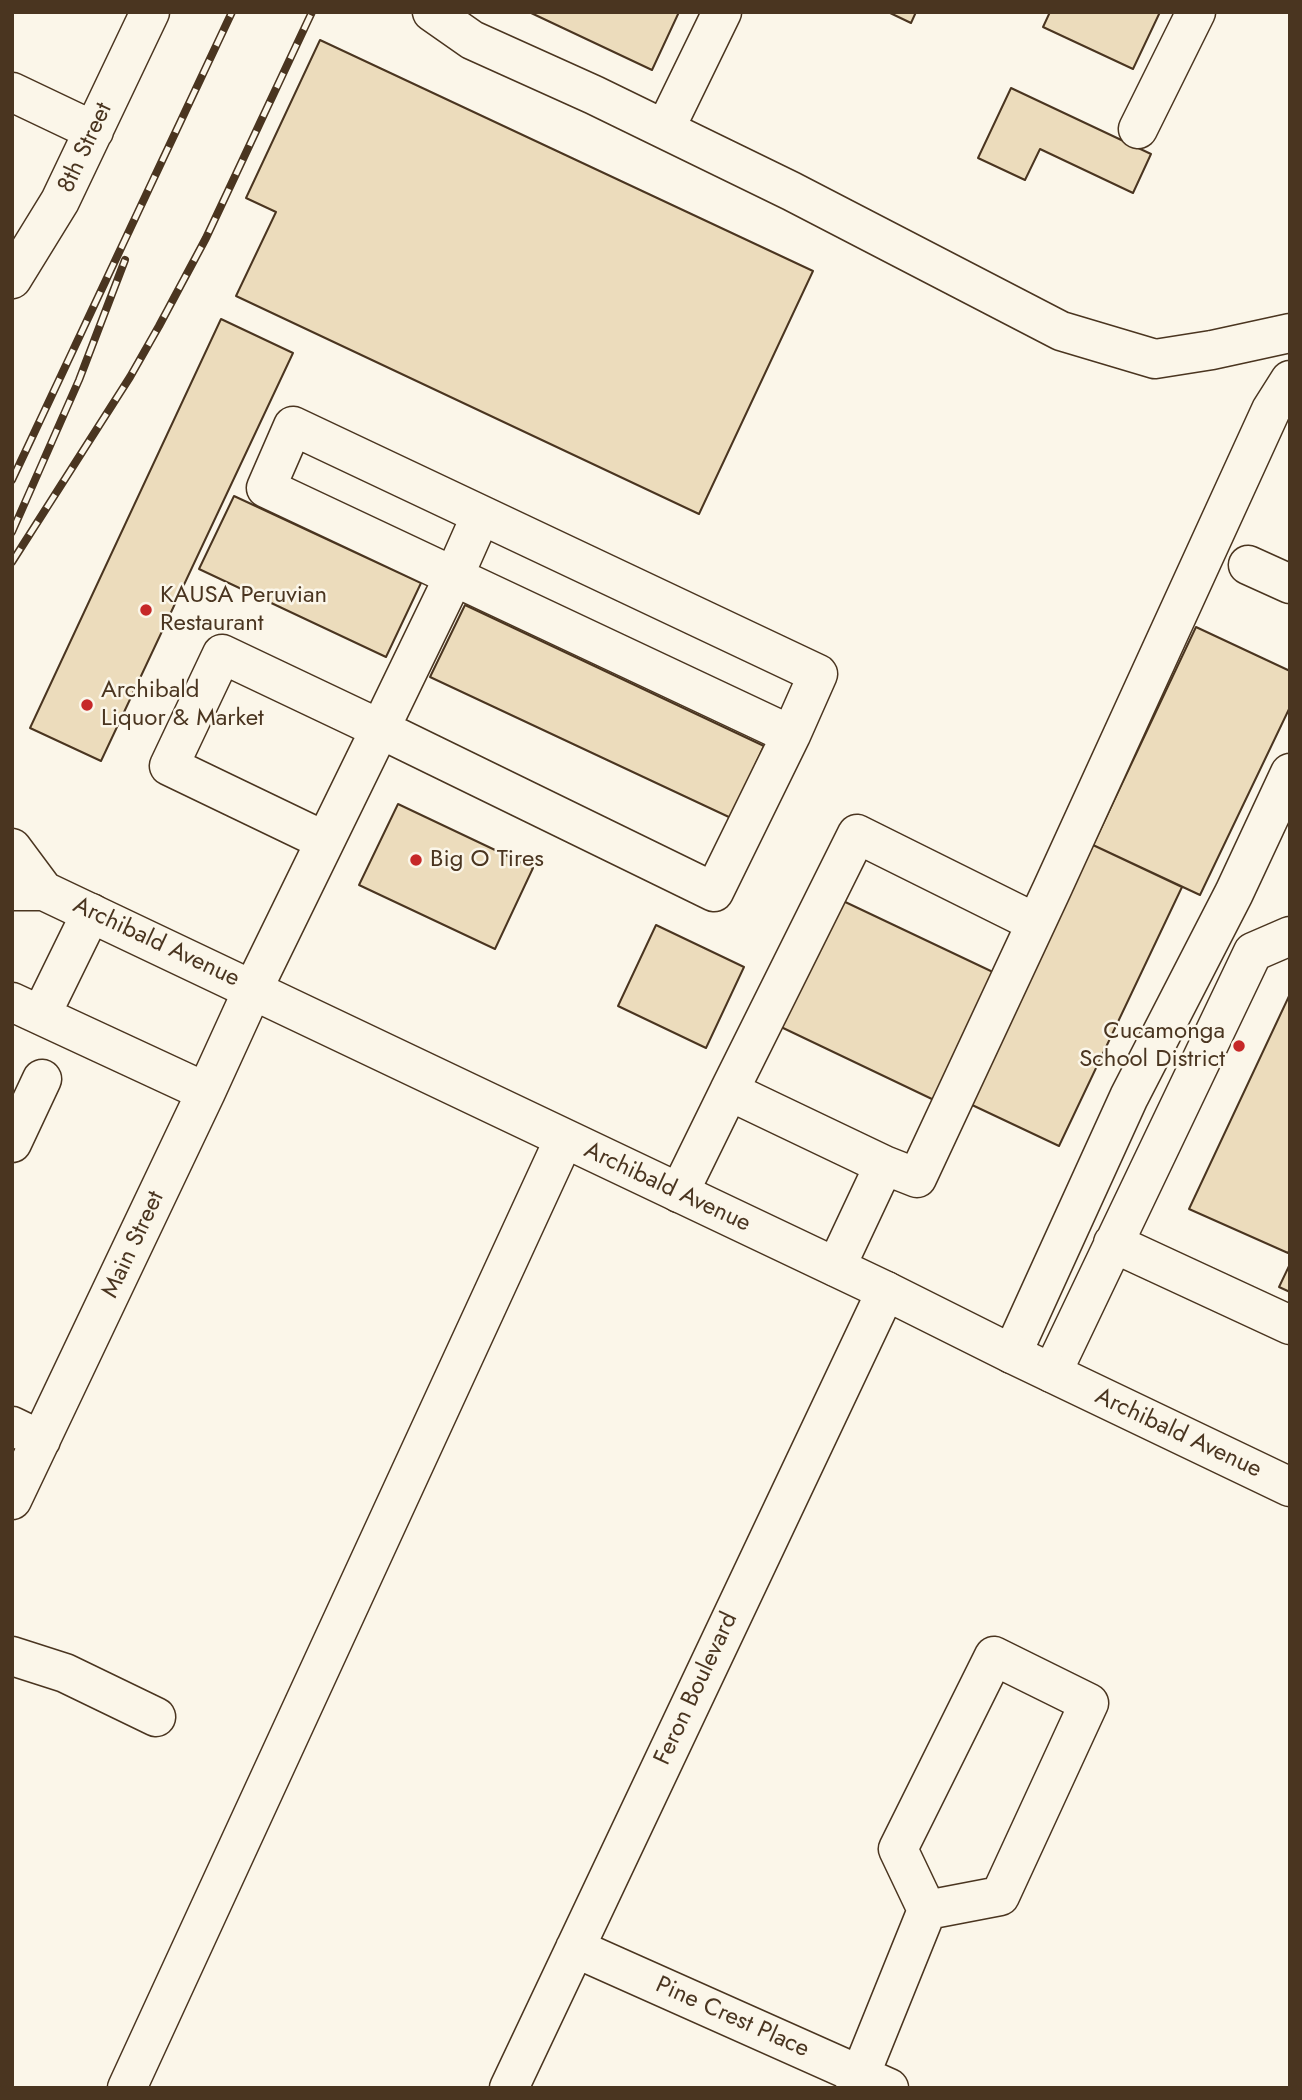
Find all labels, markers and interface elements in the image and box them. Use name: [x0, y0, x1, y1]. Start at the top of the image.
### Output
street label: 8th Street: [53, 98, 119, 198]
place label: KAUSA Peruvian Restaurant: [160, 582, 327, 638]
marker: KAUSA Peruvian Restaurant: [138, 602, 154, 618]
place label: Archibald Liquor & Market: [101, 677, 264, 733]
marker: Archibald Liquor & Market: [79, 697, 95, 713]
place label: Big O Tires: [430, 846, 544, 874]
marker: Big O Tires: [408, 852, 424, 868]
street label: Archibald Avenue: [68, 892, 244, 994]
place label: Cucamonga School District: [1079, 1018, 1225, 1074]
marker: Cucamonga School District: [1231, 1038, 1247, 1054]
street label: Archibald Avenue: [579, 1137, 755, 1239]
street label: Main Street: [97, 1187, 171, 1303]
street label: Archibald Avenue: [1090, 1383, 1266, 1485]
street label: Feron Boulevard: [649, 1608, 745, 1770]
street label: Pine Crest Place: [651, 1971, 813, 2065]

